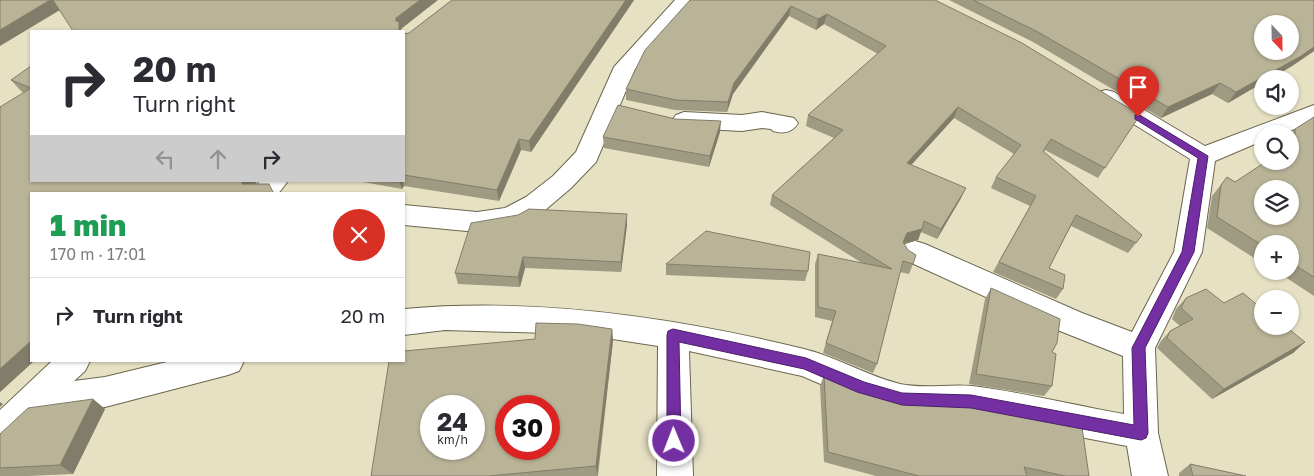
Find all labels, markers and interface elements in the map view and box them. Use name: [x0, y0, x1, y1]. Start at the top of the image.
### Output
north arrow: [1254, 15, 1299, 60]
map controls: [1254, 15, 1299, 335]
text: 20 m: [133, 48, 216, 90]
icon: right: [50, 50, 115, 115]
pin: [1117, 66, 1159, 117]
button: sound: [1254, 70, 1299, 115]
icon: arrive: [1124, 73, 1152, 101]
text: Turn right: [133, 90, 236, 117]
button: search: [1254, 125, 1299, 170]
icon: left: [151, 145, 179, 173]
icon: ahead: [204, 145, 232, 173]
icon: right: [257, 145, 285, 173]
button: layers: [1254, 180, 1299, 225]
text: 1 min: [50, 207, 126, 243]
button: close: [333, 209, 385, 261]
button: +: [1254, 235, 1299, 280]
text: 170 m · 17:01: [50, 244, 146, 264]
button: −: [1254, 290, 1299, 335]
icon: right: [50, 301, 78, 329]
text: Turn right: [93, 304, 183, 327]
text: 20 m: [341, 304, 385, 327]
speed limit sign: 30: [495, 395, 560, 460]
text: 24: [437, 406, 468, 437]
position arrow: [647, 414, 699, 466]
text: km/h: [437, 432, 468, 447]

